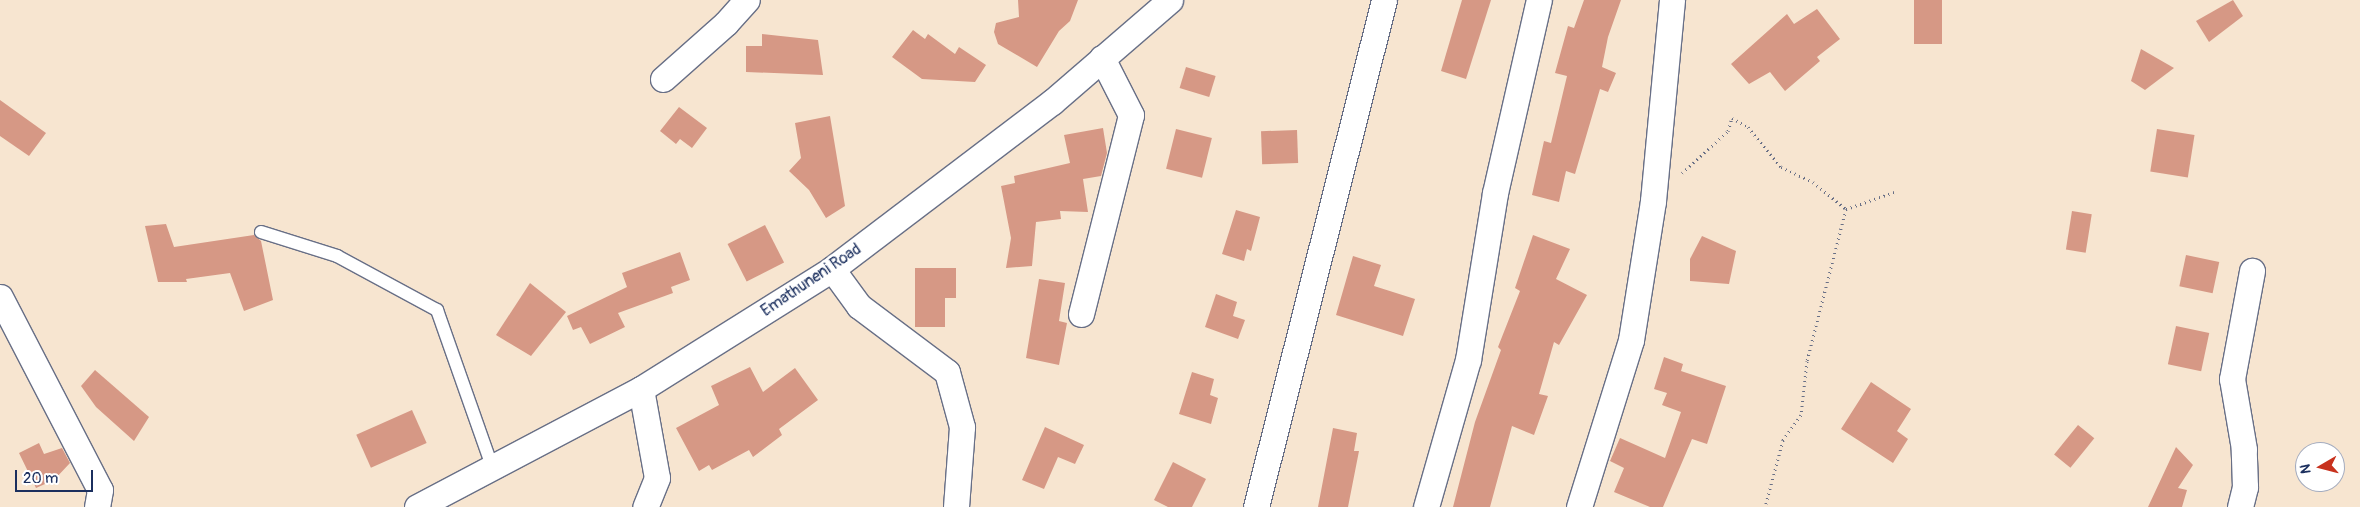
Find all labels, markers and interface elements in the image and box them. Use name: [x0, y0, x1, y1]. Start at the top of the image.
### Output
street label: Emathuneni Road: [757, 239, 865, 321]
north arrow: [2295, 442, 2345, 492]
scale bar: [18, 460, 95, 492]
text: N: [2297, 463, 2315, 475]
text: 20 m: [23, 469, 58, 488]

